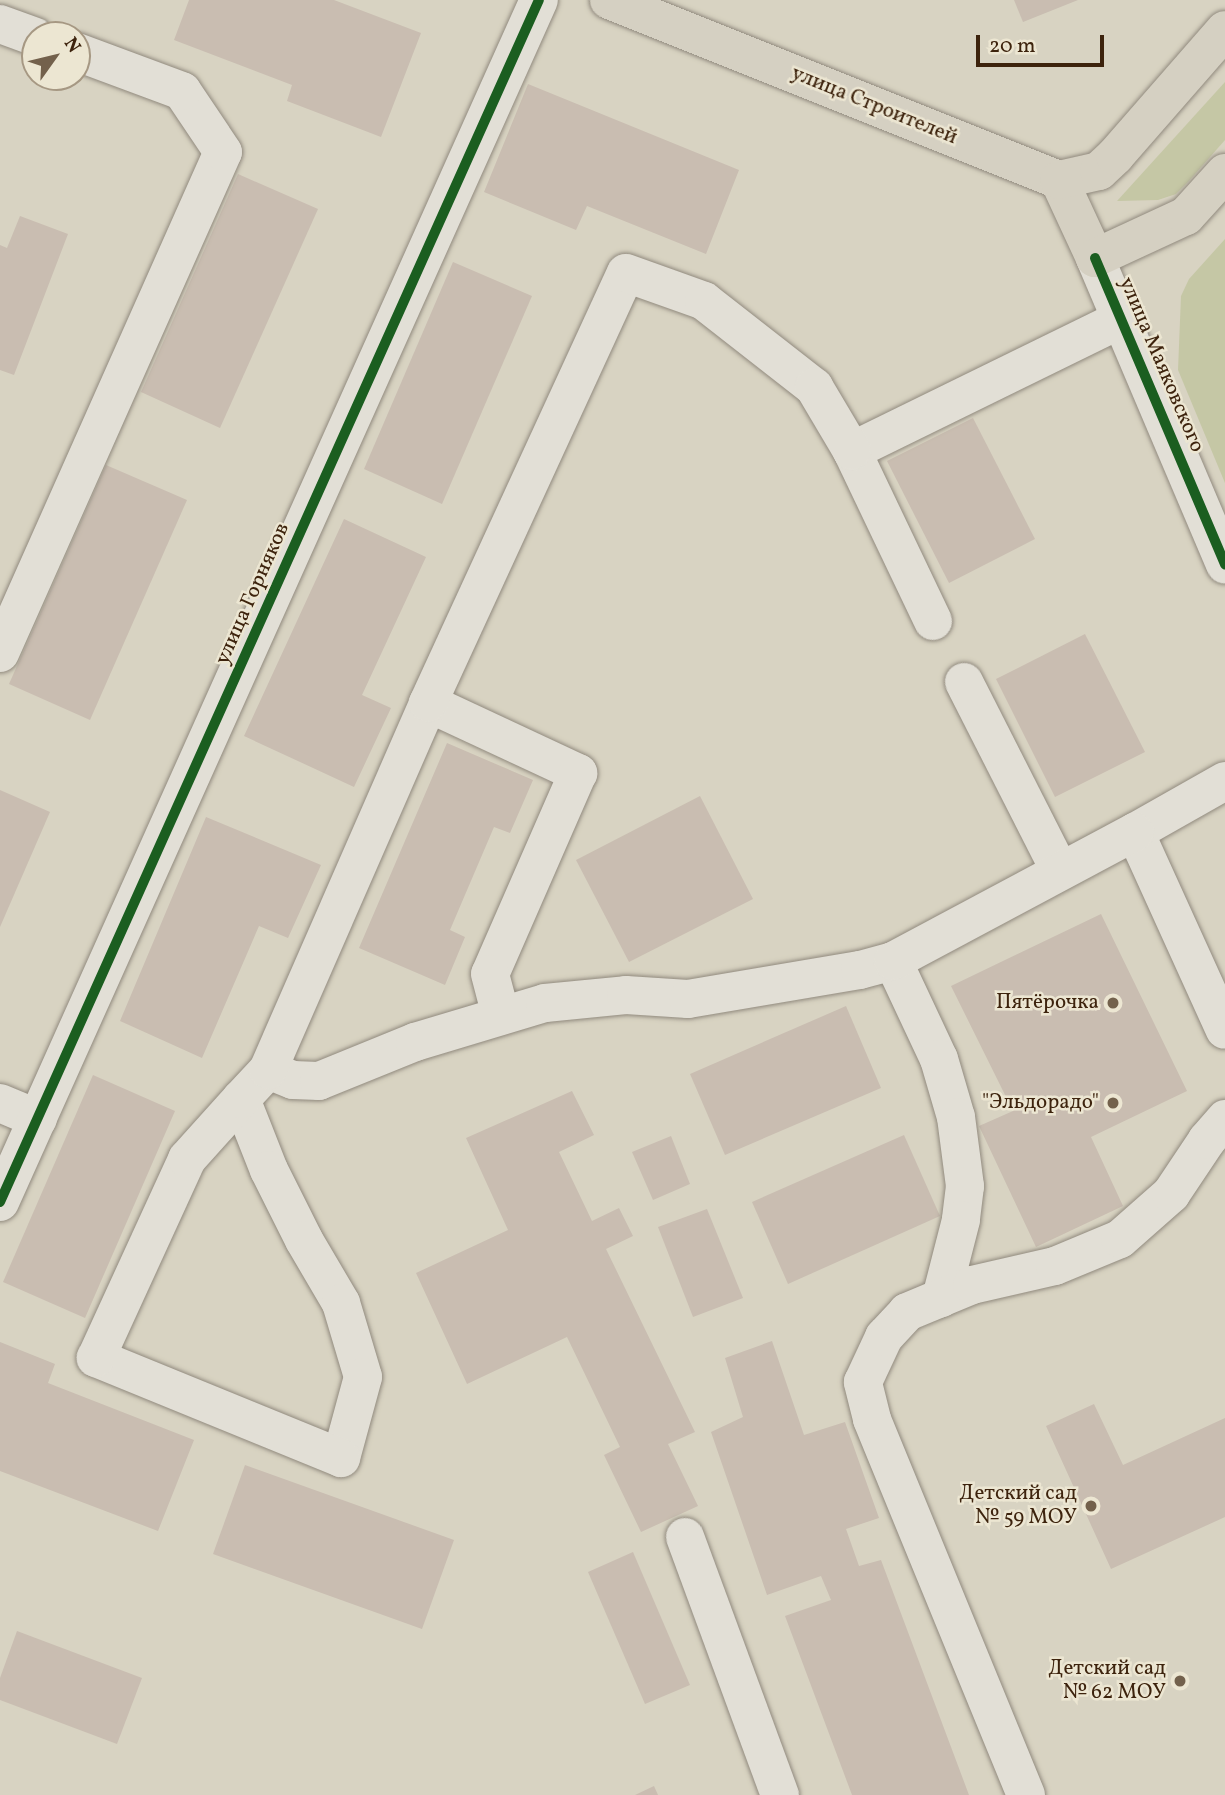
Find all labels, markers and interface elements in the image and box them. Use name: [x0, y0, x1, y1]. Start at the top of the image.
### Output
north arrow: [21, 21, 91, 91]
scale bar: [980, 21, 1108, 65]
text: N: [57, 32, 86, 58]
text: 20 m: [989, 32, 1035, 61]
street label: улица Строителей: [787, 61, 961, 151]
street label: улица Маяковского: [1113, 274, 1209, 456]
street label: улица Горняков: [210, 519, 296, 669]
place label: Пятёрочка: [996, 990, 1099, 1016]
marker: Пятёрочка: [1105, 995, 1121, 1011]
place label: "Эльдорадо": [982, 1090, 1099, 1116]
marker: "Эльдорадо": [1105, 1095, 1121, 1111]
place label: Детский сад № 59 МОУ: [959, 1481, 1077, 1531]
marker: Детский сад № 59 МОУ: [1083, 1498, 1099, 1514]
place label: Детский сад № 62 МОУ: [1048, 1656, 1166, 1706]
marker: Детский сад № 62 МОУ: [1172, 1673, 1188, 1689]

